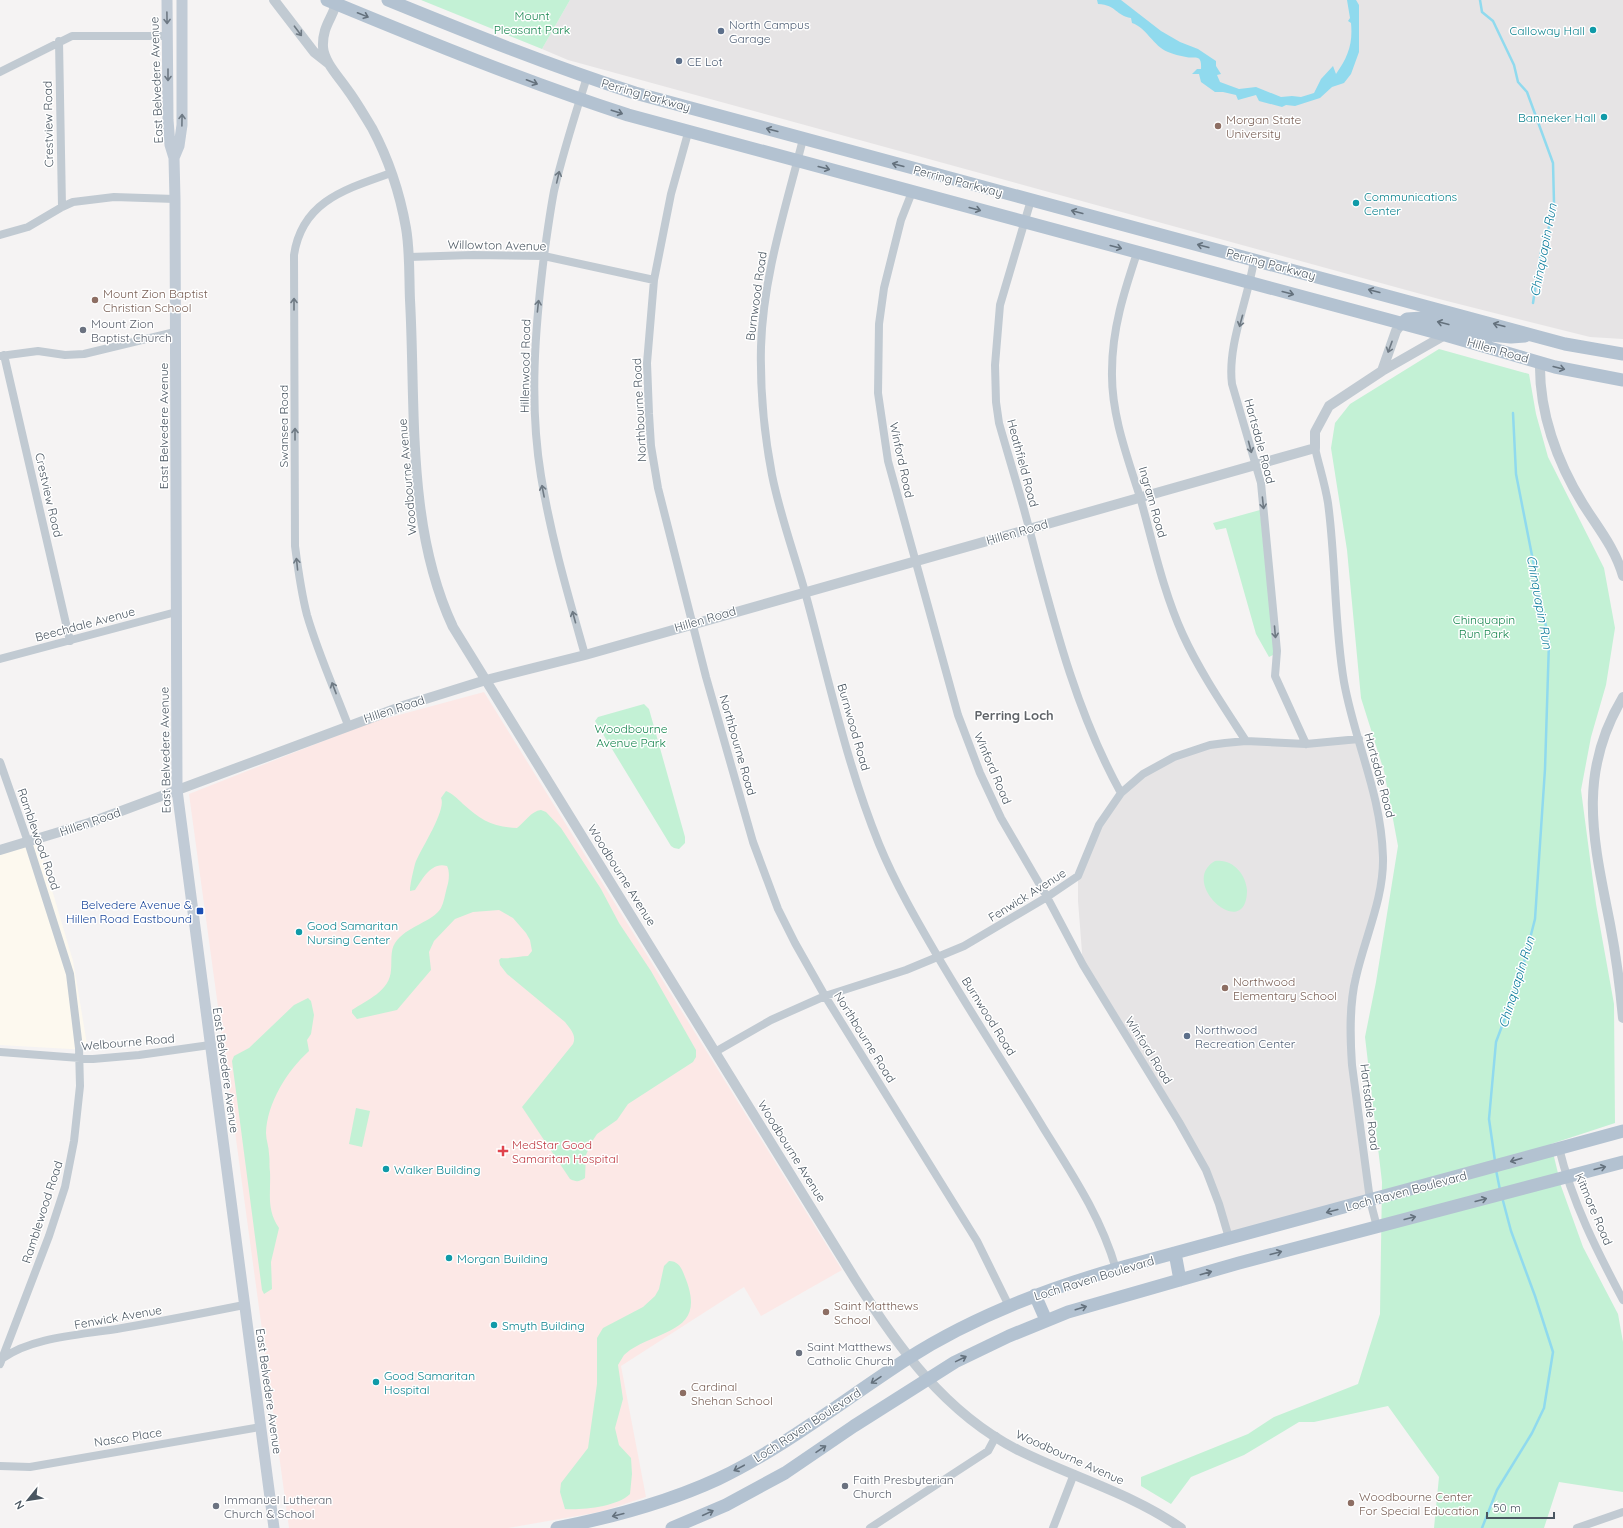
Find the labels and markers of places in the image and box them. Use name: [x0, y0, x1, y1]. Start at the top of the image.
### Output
place label: North Campus Garage: [729, 17, 810, 46]
place label: Calloway Hall: [1509, 23, 1585, 38]
marker: Calloway Hall: [1588, 25, 1598, 35]
marker: North Campus Garage: [716, 26, 726, 36]
place label: CE Lot: [687, 54, 723, 69]
marker: CE Lot: [674, 56, 684, 66]
place label: Banneker Hall: [1518, 110, 1596, 125]
place label: Morgan State University: [1226, 112, 1302, 141]
marker: Banneker Hall: [1599, 112, 1609, 122]
marker: Morgan State University: [1213, 121, 1223, 131]
place label: Communications Center: [1364, 189, 1458, 218]
marker: Communications Center: [1351, 198, 1361, 208]
place label: Mount Zion Baptist Christian School: [103, 286, 208, 315]
marker: Mount Zion Baptist Christian School: [90, 295, 100, 305]
place label: Mount Zion Baptist Church: [91, 316, 172, 345]
marker: Mount Zion Baptist Church: [78, 325, 88, 335]
place label: Belvedere Avenue & Hillen Road Eastbound: [66, 897, 192, 926]
marker: Belvedere Avenue & Hillen Road Eastbound: [195, 906, 205, 916]
place label: Good Samaritan Nursing Center: [307, 918, 398, 947]
marker: Good Samaritan Nursing Center: [294, 927, 304, 937]
place label: Northwood Elementary School: [1233, 974, 1337, 1003]
marker: Northwood Elementary School: [1220, 983, 1230, 993]
place label: Northwood Recreation Center: [1195, 1022, 1296, 1051]
marker: Northwood Recreation Center: [1182, 1031, 1192, 1041]
place label: MedStar Good Samaritan Hospital: [512, 1137, 618, 1166]
marker: MedStar Good Samaritan Hospital: [497, 1145, 509, 1157]
place label: Walker Building: [394, 1162, 480, 1177]
marker: Walker Building: [381, 1164, 391, 1174]
place label: Morgan Building: [457, 1251, 548, 1266]
marker: Morgan Building: [444, 1253, 454, 1263]
place label: Saint Matthews School: [834, 1298, 919, 1327]
marker: Saint Matthews School: [821, 1307, 831, 1317]
place label: Smyth Building: [502, 1318, 585, 1333]
marker: Smyth Building: [489, 1320, 499, 1330]
place label: Saint Matthews Catholic Church: [807, 1339, 894, 1368]
marker: Saint Matthews Catholic Church: [794, 1348, 804, 1358]
place label: Good Samaritan Hospital: [384, 1368, 475, 1397]
marker: Good Samaritan Hospital: [371, 1377, 381, 1387]
place label: Cardinal Shehan School: [691, 1379, 773, 1408]
marker: Cardinal Shehan School: [678, 1388, 688, 1398]
place label: Faith Presbyterian Church: [853, 1472, 954, 1501]
marker: Faith Presbyterian Church: [840, 1481, 850, 1491]
place label: Woodbourne Center For Special Education: [1359, 1489, 1479, 1518]
place label: Immanuel Lutheran Church & School: [224, 1492, 332, 1521]
marker: Woodbourne Center For Special Education: [1346, 1498, 1356, 1508]
marker: Immanuel Lutheran Church & School: [211, 1501, 221, 1511]

